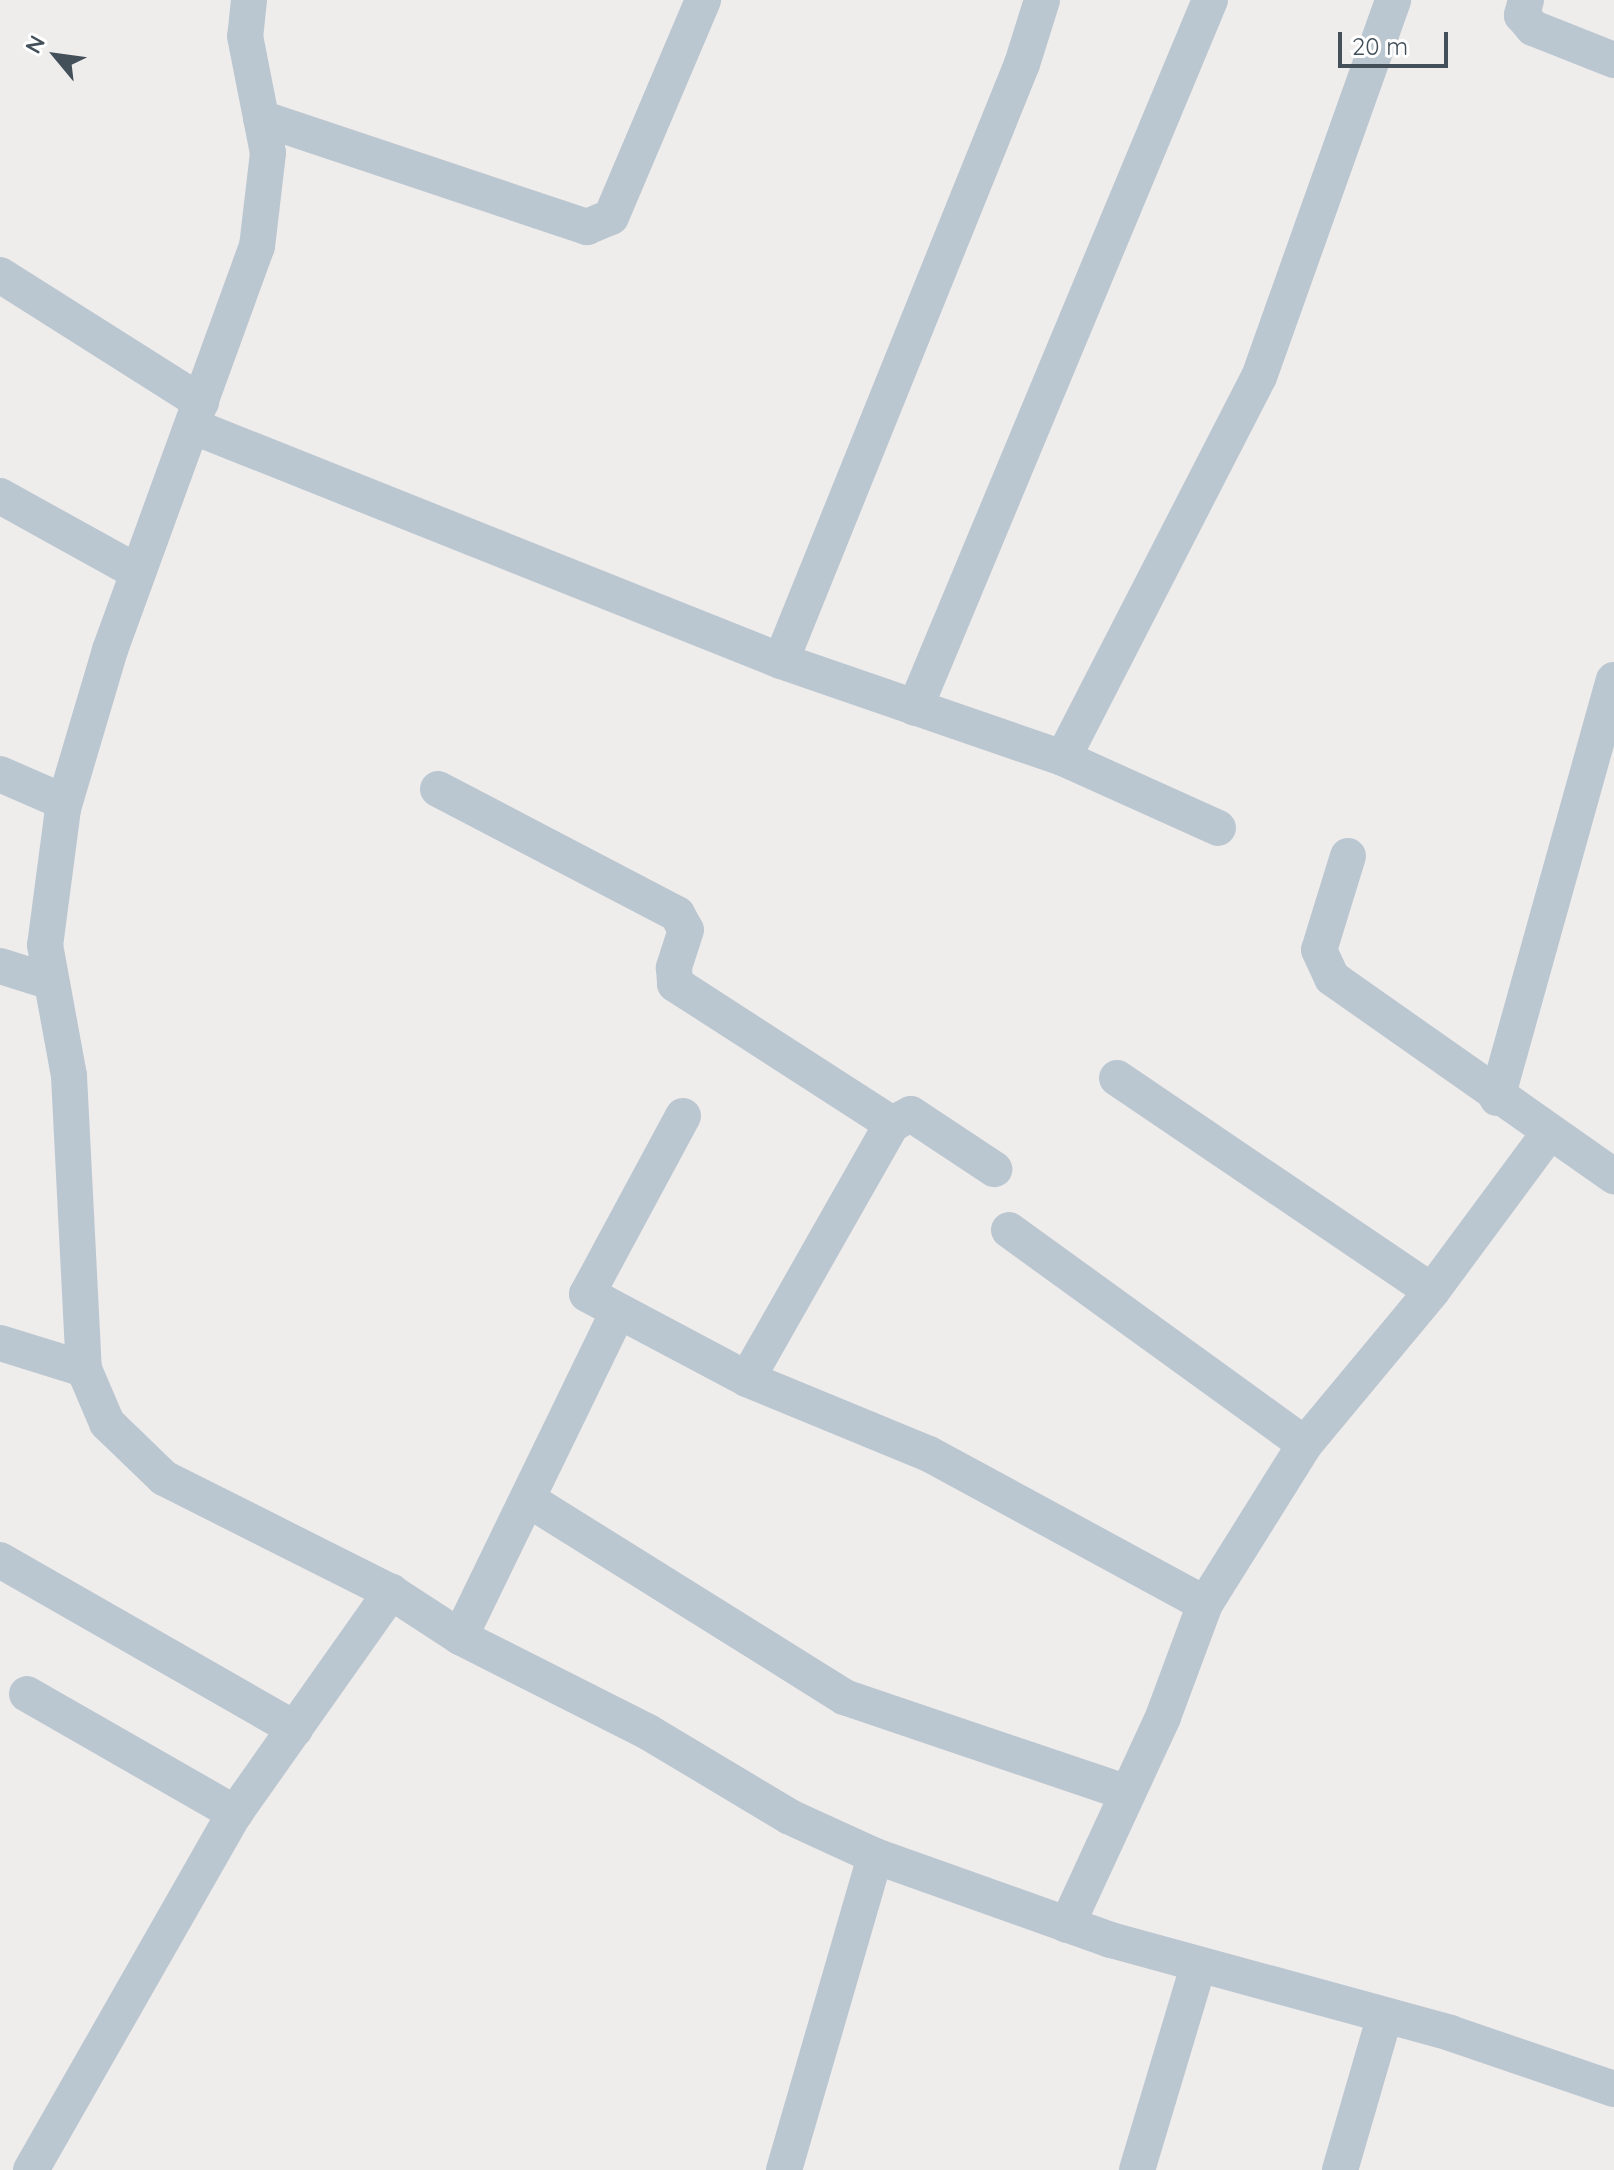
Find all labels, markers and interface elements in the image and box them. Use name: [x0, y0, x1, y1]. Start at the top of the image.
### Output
north arrow: [16, 16, 96, 96]
scale bar: [1342, 16, 1452, 66]
text: N: [19, 31, 51, 58]
text: 20 m: [1352, 31, 1408, 61]

